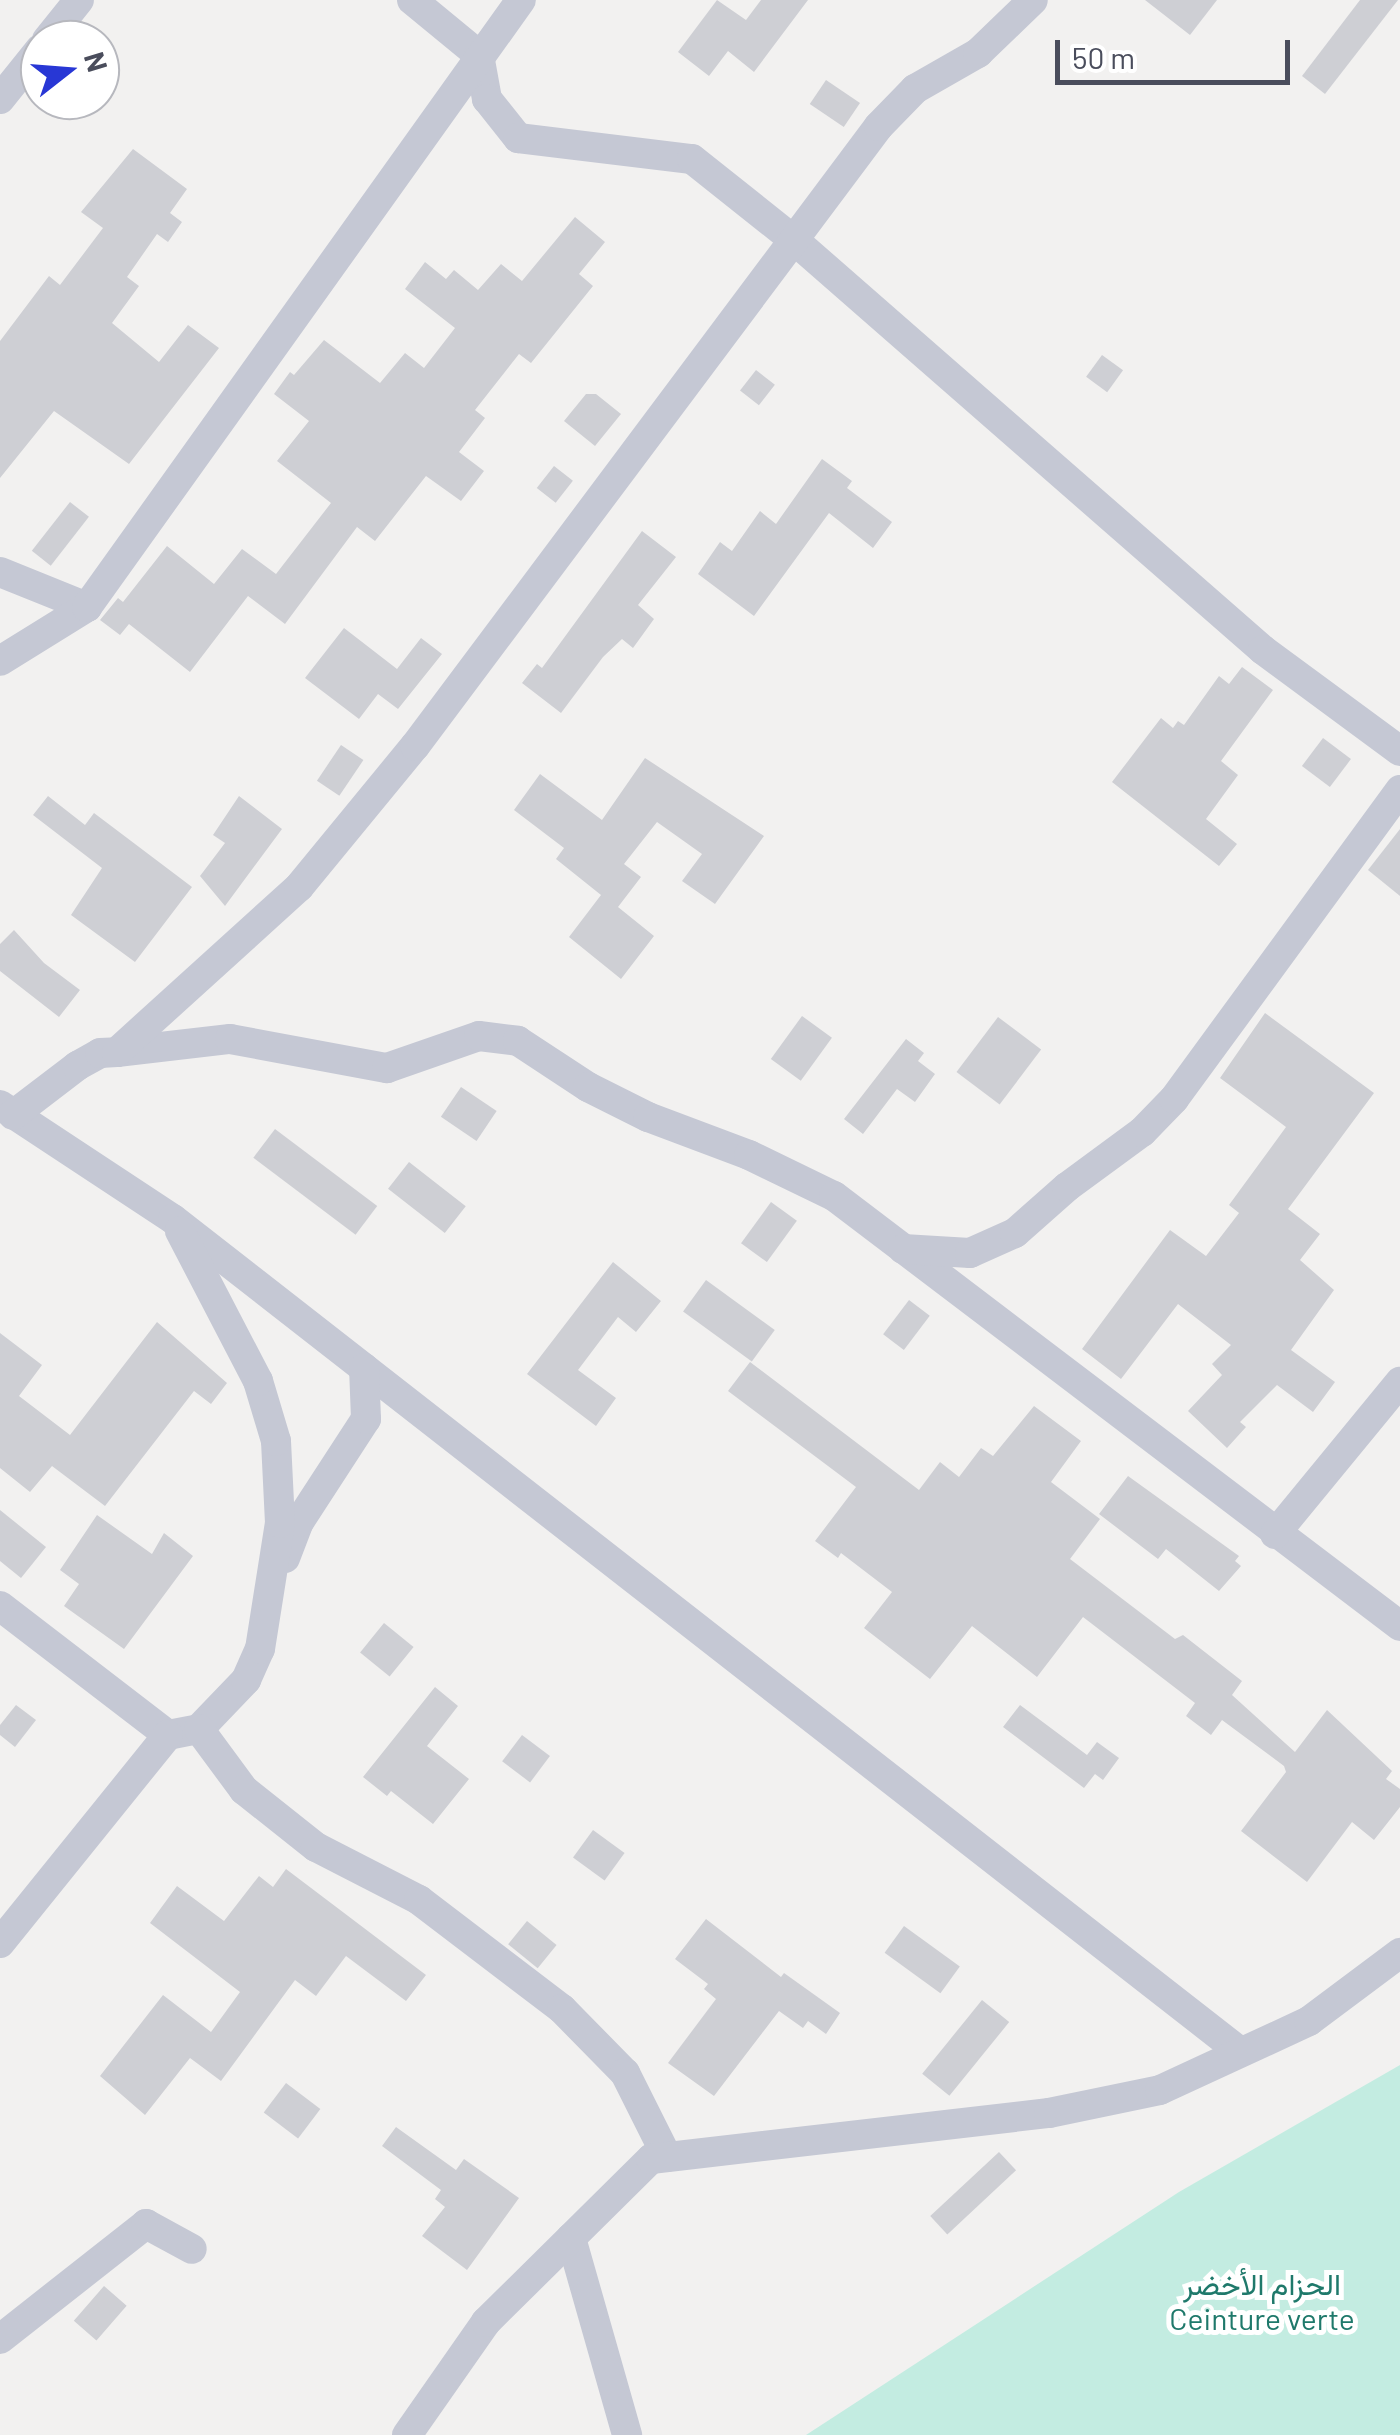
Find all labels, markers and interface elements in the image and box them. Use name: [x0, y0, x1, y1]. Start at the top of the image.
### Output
north arrow: [20, 20, 120, 120]
scale bar: [1060, 20, 1295, 82]
text: 50 m: [1072, 39, 1135, 75]
text: N: [78, 48, 116, 76]
park label: الحزام الأخضر Ceinture verte: [1169, 2265, 1355, 2336]

